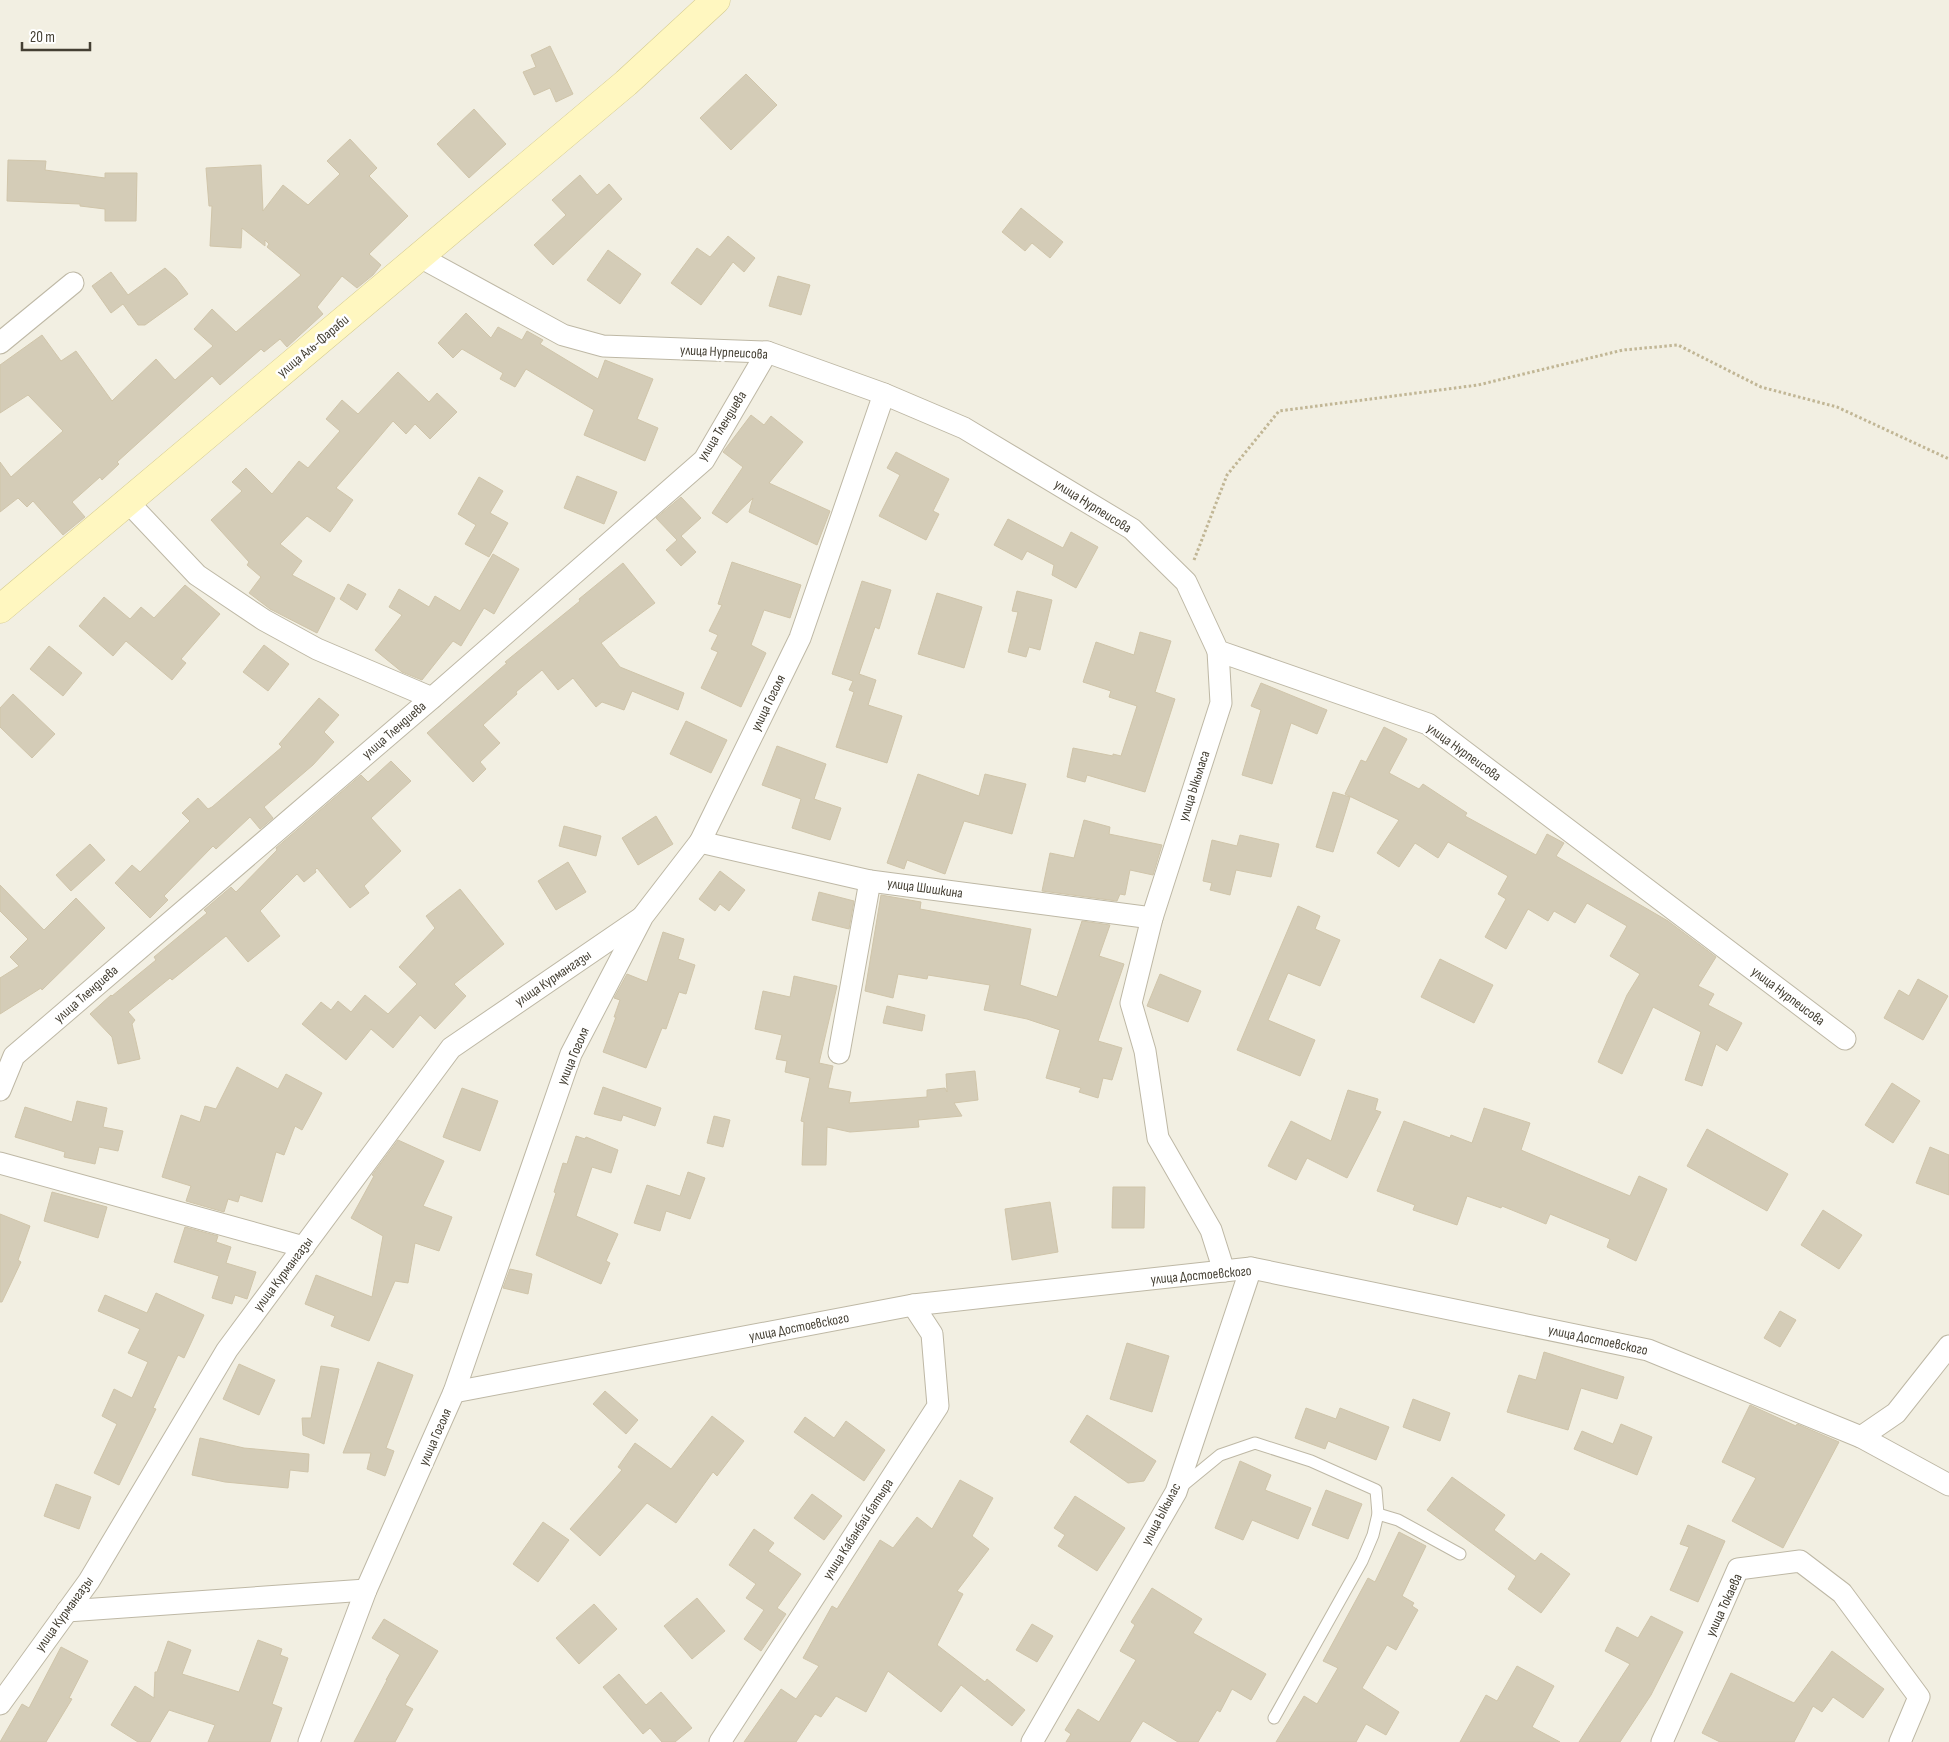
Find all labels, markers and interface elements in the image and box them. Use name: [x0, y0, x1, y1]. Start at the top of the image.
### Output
scale bar: [22, 20, 90, 52]
text: 20 m: [30, 28, 55, 47]
street label: улица Аль-Фараби: [274, 311, 352, 381]
street label: улица Нурпеисова: [680, 341, 768, 363]
street label: улица Тлендиева: [694, 388, 750, 464]
street label: улица Нурпеисова: [1051, 475, 1135, 537]
street label: улица Гоголя: [747, 672, 789, 734]
street label: улица Тлендиева: [359, 698, 429, 762]
street label: улица Нурпеисова: [1423, 719, 1505, 785]
street label: улица Ыкыласа: [1175, 749, 1213, 823]
street label: улица Шишкина: [886, 874, 964, 902]
street label: улица Курмангазы: [512, 946, 594, 1010]
street label: улица Тлендиева: [51, 962, 121, 1026]
street label: улица Нурпеисова: [1748, 963, 1828, 1029]
street label: улица Гоголя: [553, 1025, 593, 1087]
street label: улица Курмангазы: [250, 1234, 316, 1314]
street label: улица Достоевского: [1150, 1262, 1252, 1288]
street label: улица Достоевского: [748, 1309, 851, 1345]
street label: улица Достоевского: [1547, 1321, 1650, 1359]
street label: улица Гоголя: [415, 1406, 455, 1468]
street label: улица Кабанбай батыра: [819, 1475, 897, 1583]
street label: улица Ыкылас: [1138, 1480, 1184, 1548]
street label: улица Токаева: [1702, 1571, 1746, 1639]
street label: улица Курмангазы: [31, 1573, 97, 1655]

